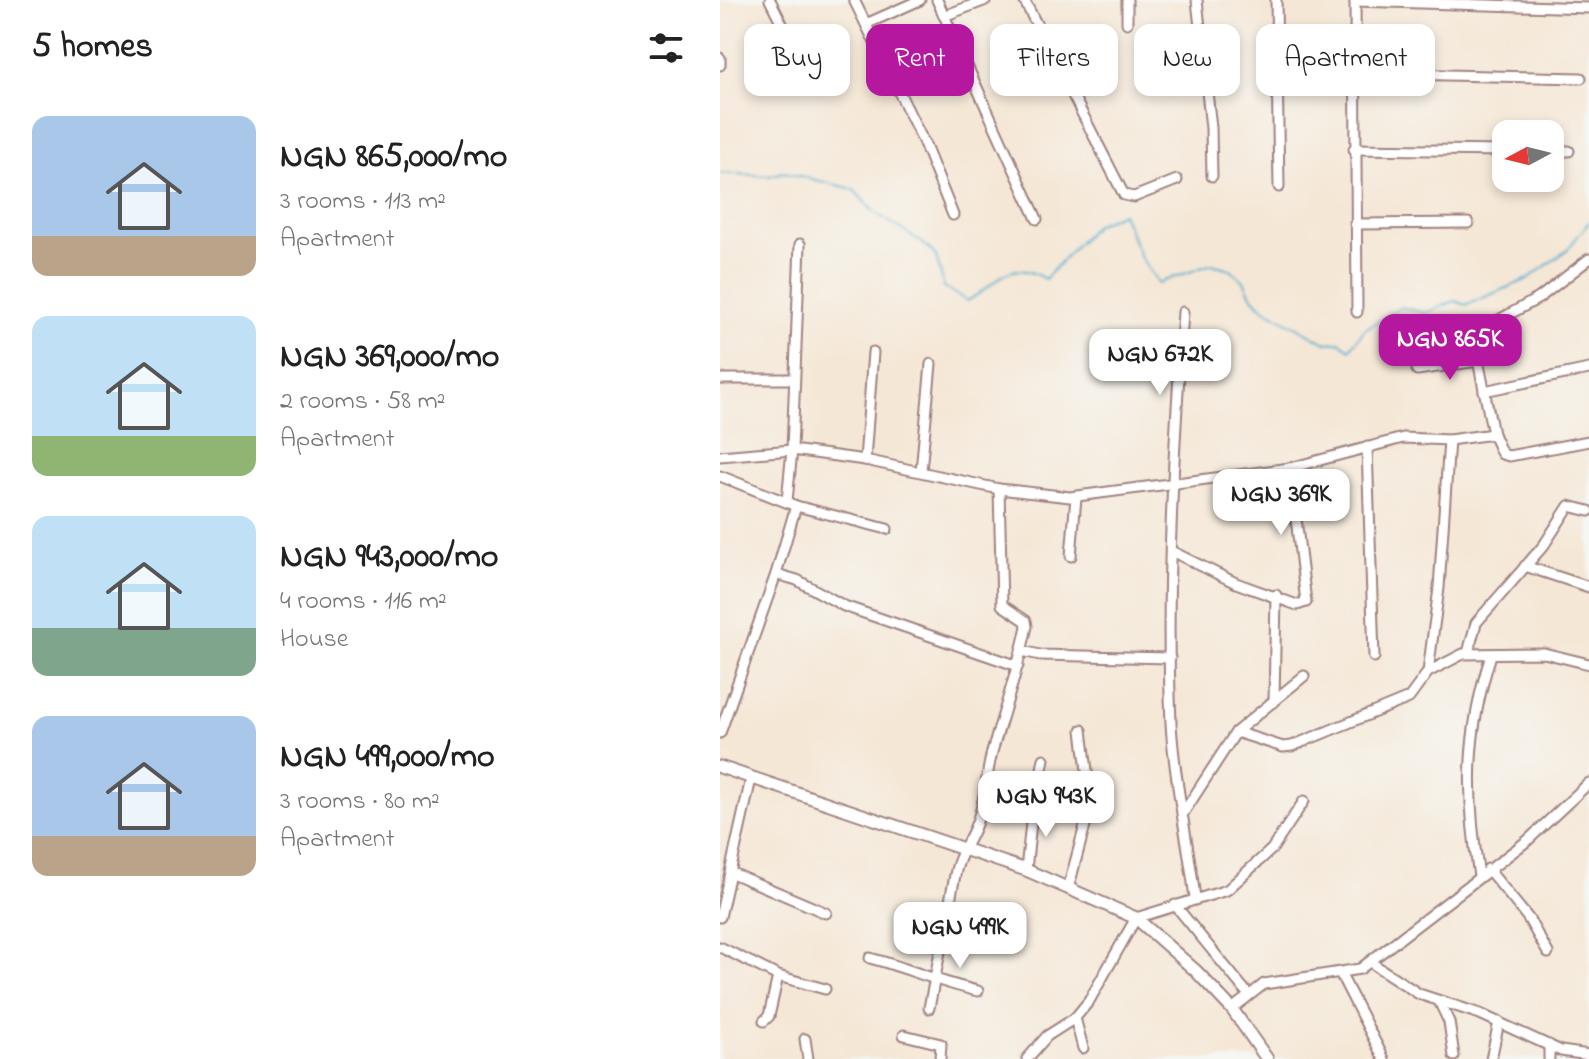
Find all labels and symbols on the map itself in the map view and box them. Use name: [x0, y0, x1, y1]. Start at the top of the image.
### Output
north arrow: [1492, 120, 1564, 192]
pin: NGN 865K: [1367, 314, 1533, 382]
pin: NGN 672K: [1077, 329, 1243, 397]
pin: NGN 369K: [1198, 469, 1364, 537]
pin: NGN 943K: [963, 771, 1129, 839]
pin: NGN 499K: [877, 902, 1043, 970]

